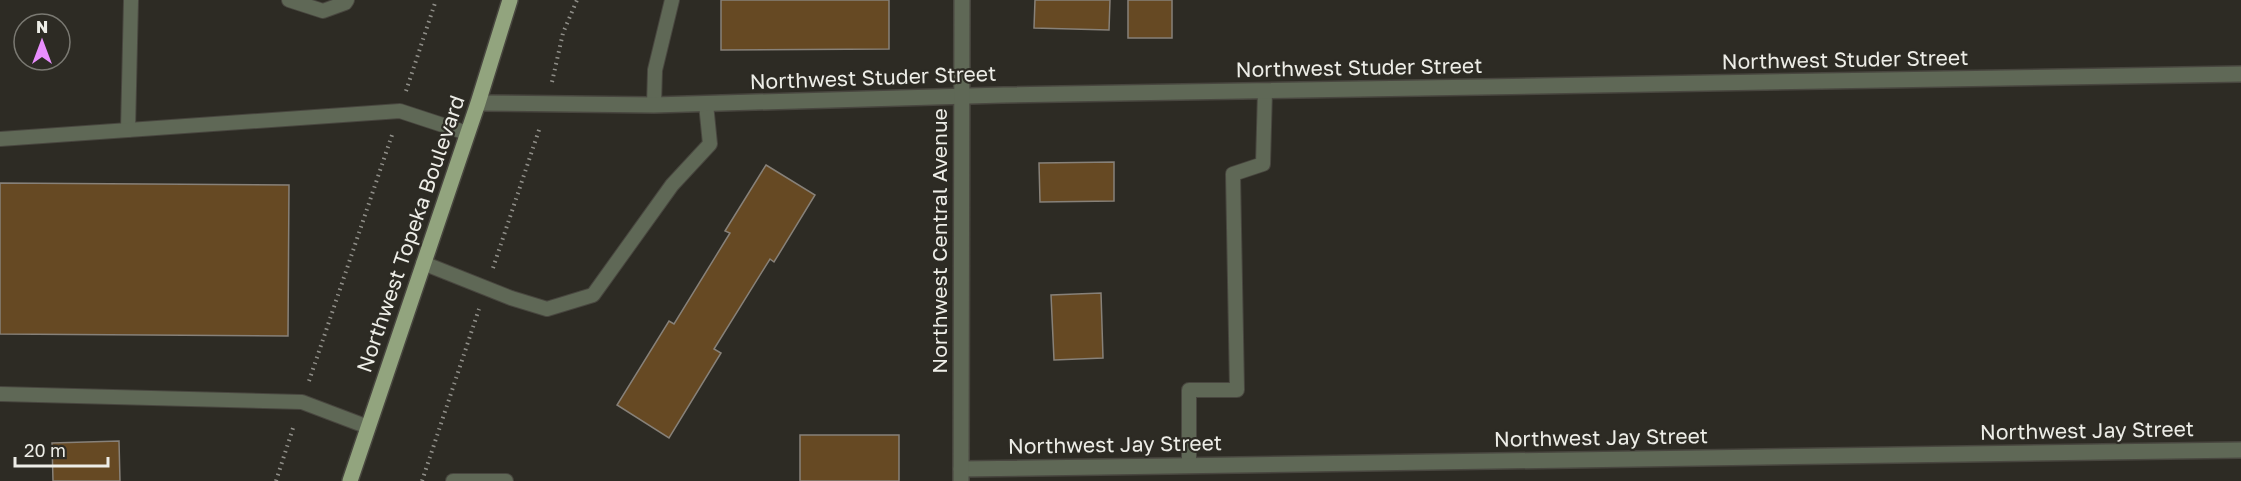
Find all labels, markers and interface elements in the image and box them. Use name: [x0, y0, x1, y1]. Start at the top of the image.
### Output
north arrow: [12, 12, 72, 72]
text: N: [36, 17, 48, 37]
street label: Northwest Studer Street: [1721, 44, 1969, 74]
street label: Northwest Studer Street: [1235, 52, 1483, 82]
street label: Northwest Studer Street: [749, 60, 997, 94]
street label: Northwest Topeka Boulevard: [350, 92, 470, 376]
street label: Northwest Central Avenue: [926, 108, 952, 374]
street label: Northwest Jay Street: [1980, 415, 2194, 445]
street label: Northwest Jay Street: [1494, 422, 1708, 452]
street label: Northwest Jay Street: [1008, 429, 1222, 459]
scale bar: [15, 430, 108, 468]
text: 20 m: [24, 439, 66, 461]

